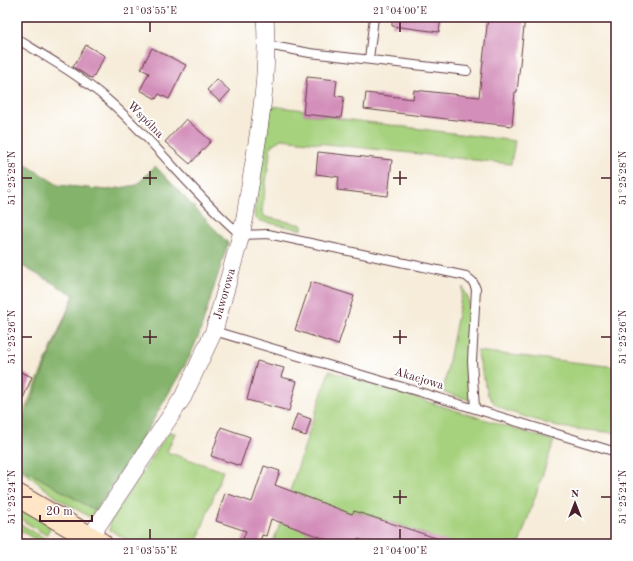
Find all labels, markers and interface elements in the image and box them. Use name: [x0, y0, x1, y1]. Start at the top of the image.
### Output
text: 21°03'55"E: [123, 6, 177, 16]
text: 21°04'00"E: [373, 6, 427, 16]
street label: Wspólna: [125, 100, 165, 140]
text: 51°25'28"N: [7, 150, 17, 205]
text: 51°25'28"N: [618, 150, 628, 205]
street label: Jaworowa: [212, 267, 238, 321]
text: 51°25'26"N: [7, 309, 17, 364]
text: 51°25'26"N: [618, 309, 628, 364]
street label: Akacjowa: [393, 366, 445, 392]
text: 51°25'24"N: [7, 469, 17, 524]
text: 51°25'24"N: [618, 469, 628, 524]
north arrow: [555, 483, 595, 523]
text: N: [571, 489, 580, 500]
scale bar: [40, 497, 92, 523]
text: 20 m: [46, 506, 73, 518]
text: 21°03'55"E: [123, 546, 177, 556]
text: 21°04'00"E: [373, 546, 427, 556]

